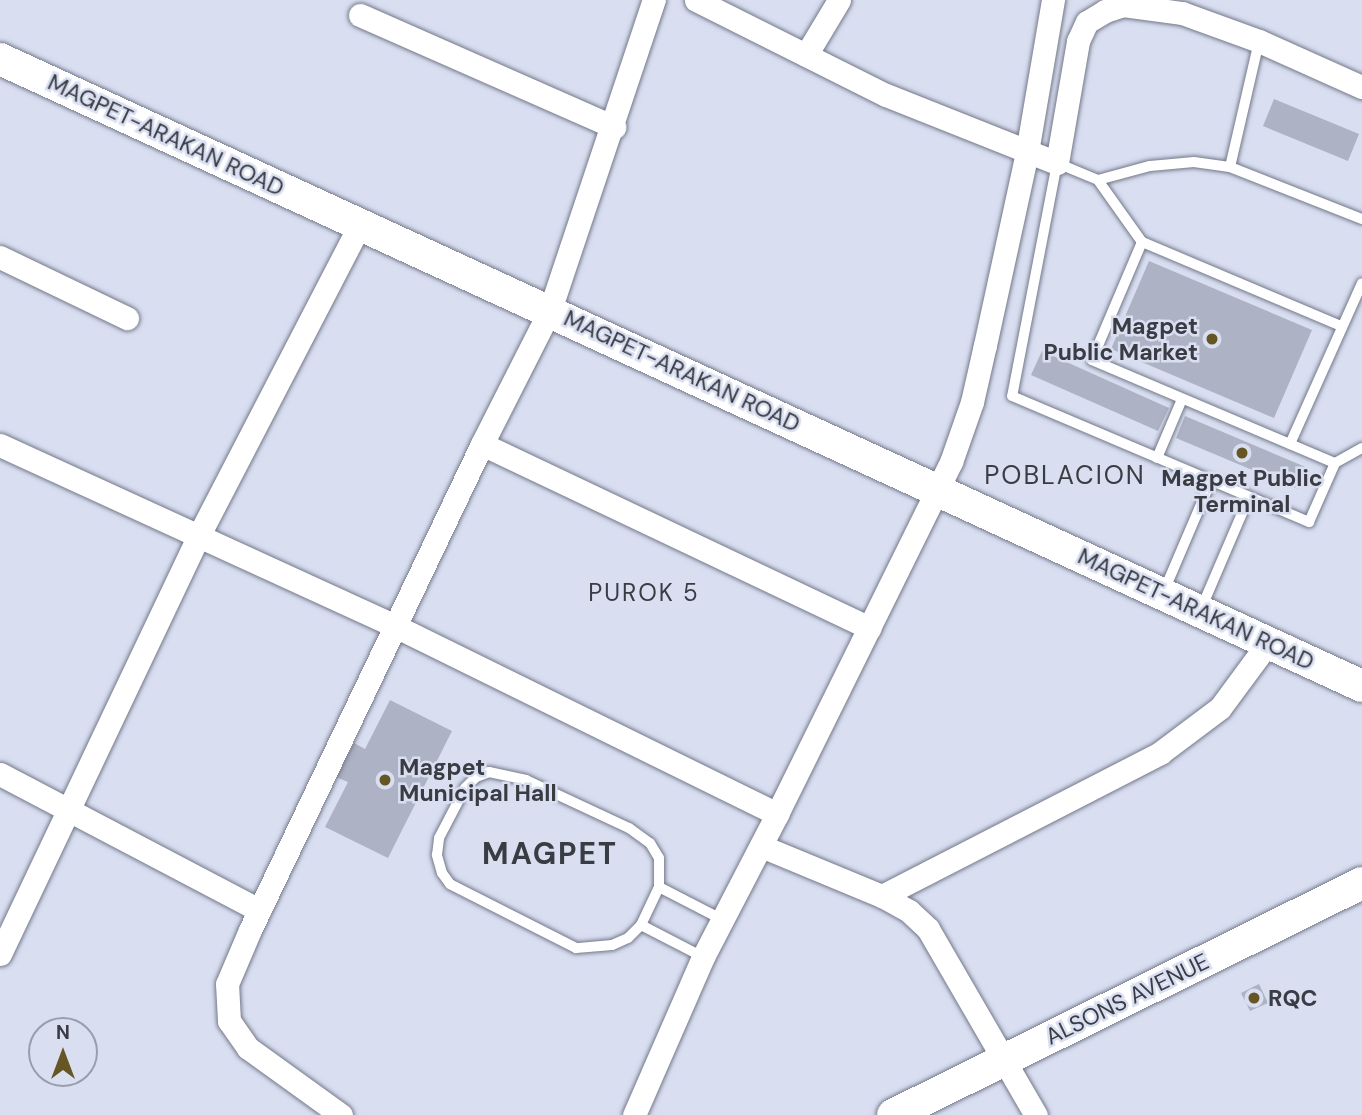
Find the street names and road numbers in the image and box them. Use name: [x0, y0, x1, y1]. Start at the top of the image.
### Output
street label: MAGPET-ARAKAN ROAD: [44, 68, 288, 202]
street label: MAGPET-ARAKAN ROAD: [560, 304, 804, 438]
street label: MAGPET-ARAKAN ROAD: [1074, 542, 1318, 676]
street label: ALSONS AVENUE: [1041, 947, 1213, 1051]

